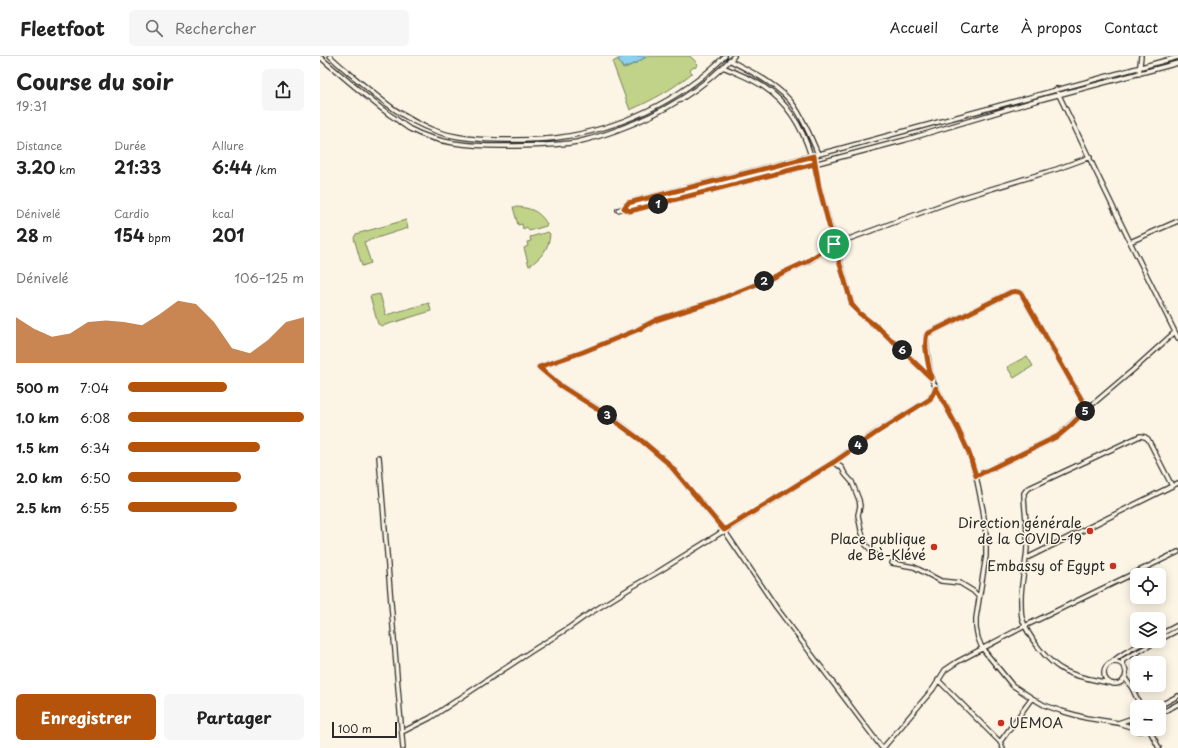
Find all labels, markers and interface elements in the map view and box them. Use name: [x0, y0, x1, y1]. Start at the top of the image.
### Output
search box: [129, 10, 409, 46]
text: Fleetfoot: [20, 14, 105, 42]
text: Rechercher: [175, 16, 256, 39]
icon: search: [143, 17, 165, 39]
text: Accueil: [890, 17, 938, 38]
text: Carte: [960, 17, 999, 38]
text: À propos: [1021, 17, 1082, 38]
text: Contact: [1104, 17, 1158, 38]
text: Course du soir: [16, 64, 174, 97]
button: share: [262, 69, 304, 111]
text: 19:31: [16, 96, 47, 115]
text: Distance: [16, 137, 62, 154]
text: Durée: [114, 137, 146, 154]
text: Allure: [212, 137, 244, 154]
text: 3.20: [16, 154, 55, 180]
text: 21:33: [114, 154, 161, 180]
text: 6:44: [212, 154, 252, 180]
text: km: [55, 161, 76, 178]
text: /km: [252, 161, 277, 178]
pin: 1: [648, 194, 668, 214]
text: 1: [655, 195, 661, 212]
text: Dénivelé: [16, 205, 61, 222]
text: Cardio: [114, 205, 149, 222]
text: kcal: [212, 205, 234, 222]
text: 28: [16, 222, 39, 248]
text: 154: [114, 222, 145, 248]
text: 201: [212, 222, 244, 248]
pin: [817, 227, 851, 261]
text: m: [39, 229, 52, 246]
text: bpm: [145, 229, 171, 246]
icon: arrive: [823, 233, 845, 255]
text: Dénivelé: [16, 268, 69, 287]
text: 106–125 m: [234, 268, 304, 287]
pin: 2: [754, 271, 774, 291]
text: 2: [760, 272, 768, 289]
pin: 6: [892, 340, 912, 360]
text: 6: [898, 341, 906, 358]
text: 500 m: [16, 378, 59, 397]
text: 7:04: [80, 378, 109, 397]
pin: 5: [1075, 401, 1095, 421]
text: 5: [1081, 402, 1089, 419]
pin: 3: [597, 405, 617, 425]
text: 3: [603, 406, 611, 423]
text: 1.0 km: [16, 408, 59, 427]
text: 6:08: [80, 408, 110, 427]
pin: 4: [848, 435, 868, 455]
text: 4: [854, 436, 862, 453]
text: 1.5 km: [16, 438, 59, 457]
text: 6:34: [80, 438, 110, 457]
text: 2.0 km: [16, 468, 63, 487]
text: 6:50: [80, 468, 111, 487]
text: 2.5 km: [16, 498, 61, 517]
text: 6:55: [80, 498, 110, 517]
place label: Direction générale de la COVID-19: [958, 512, 1082, 549]
marker: Direction générale de la COVID-19: [1085, 526, 1095, 536]
place label: Place publique de Bè-Klévé: [830, 528, 926, 565]
marker: Place publique de Bè-Klévé: [929, 542, 939, 552]
place label: Embassy of Egypt: [987, 555, 1105, 576]
marker: Embassy of Egypt: [1108, 561, 1118, 571]
map controls: [1130, 568, 1166, 736]
button: locate: [1130, 568, 1166, 604]
button: layers: [1130, 612, 1166, 648]
button: +: [1130, 656, 1166, 692]
button: Enregistrer: [16, 694, 156, 740]
button: Partager: [164, 694, 304, 740]
button: −: [1130, 700, 1166, 736]
place label: UEMOA: [1009, 712, 1064, 733]
marker: UEMOA: [996, 718, 1006, 728]
scale bar: [332, 720, 397, 739]
text: 100 m: [338, 720, 372, 737]

